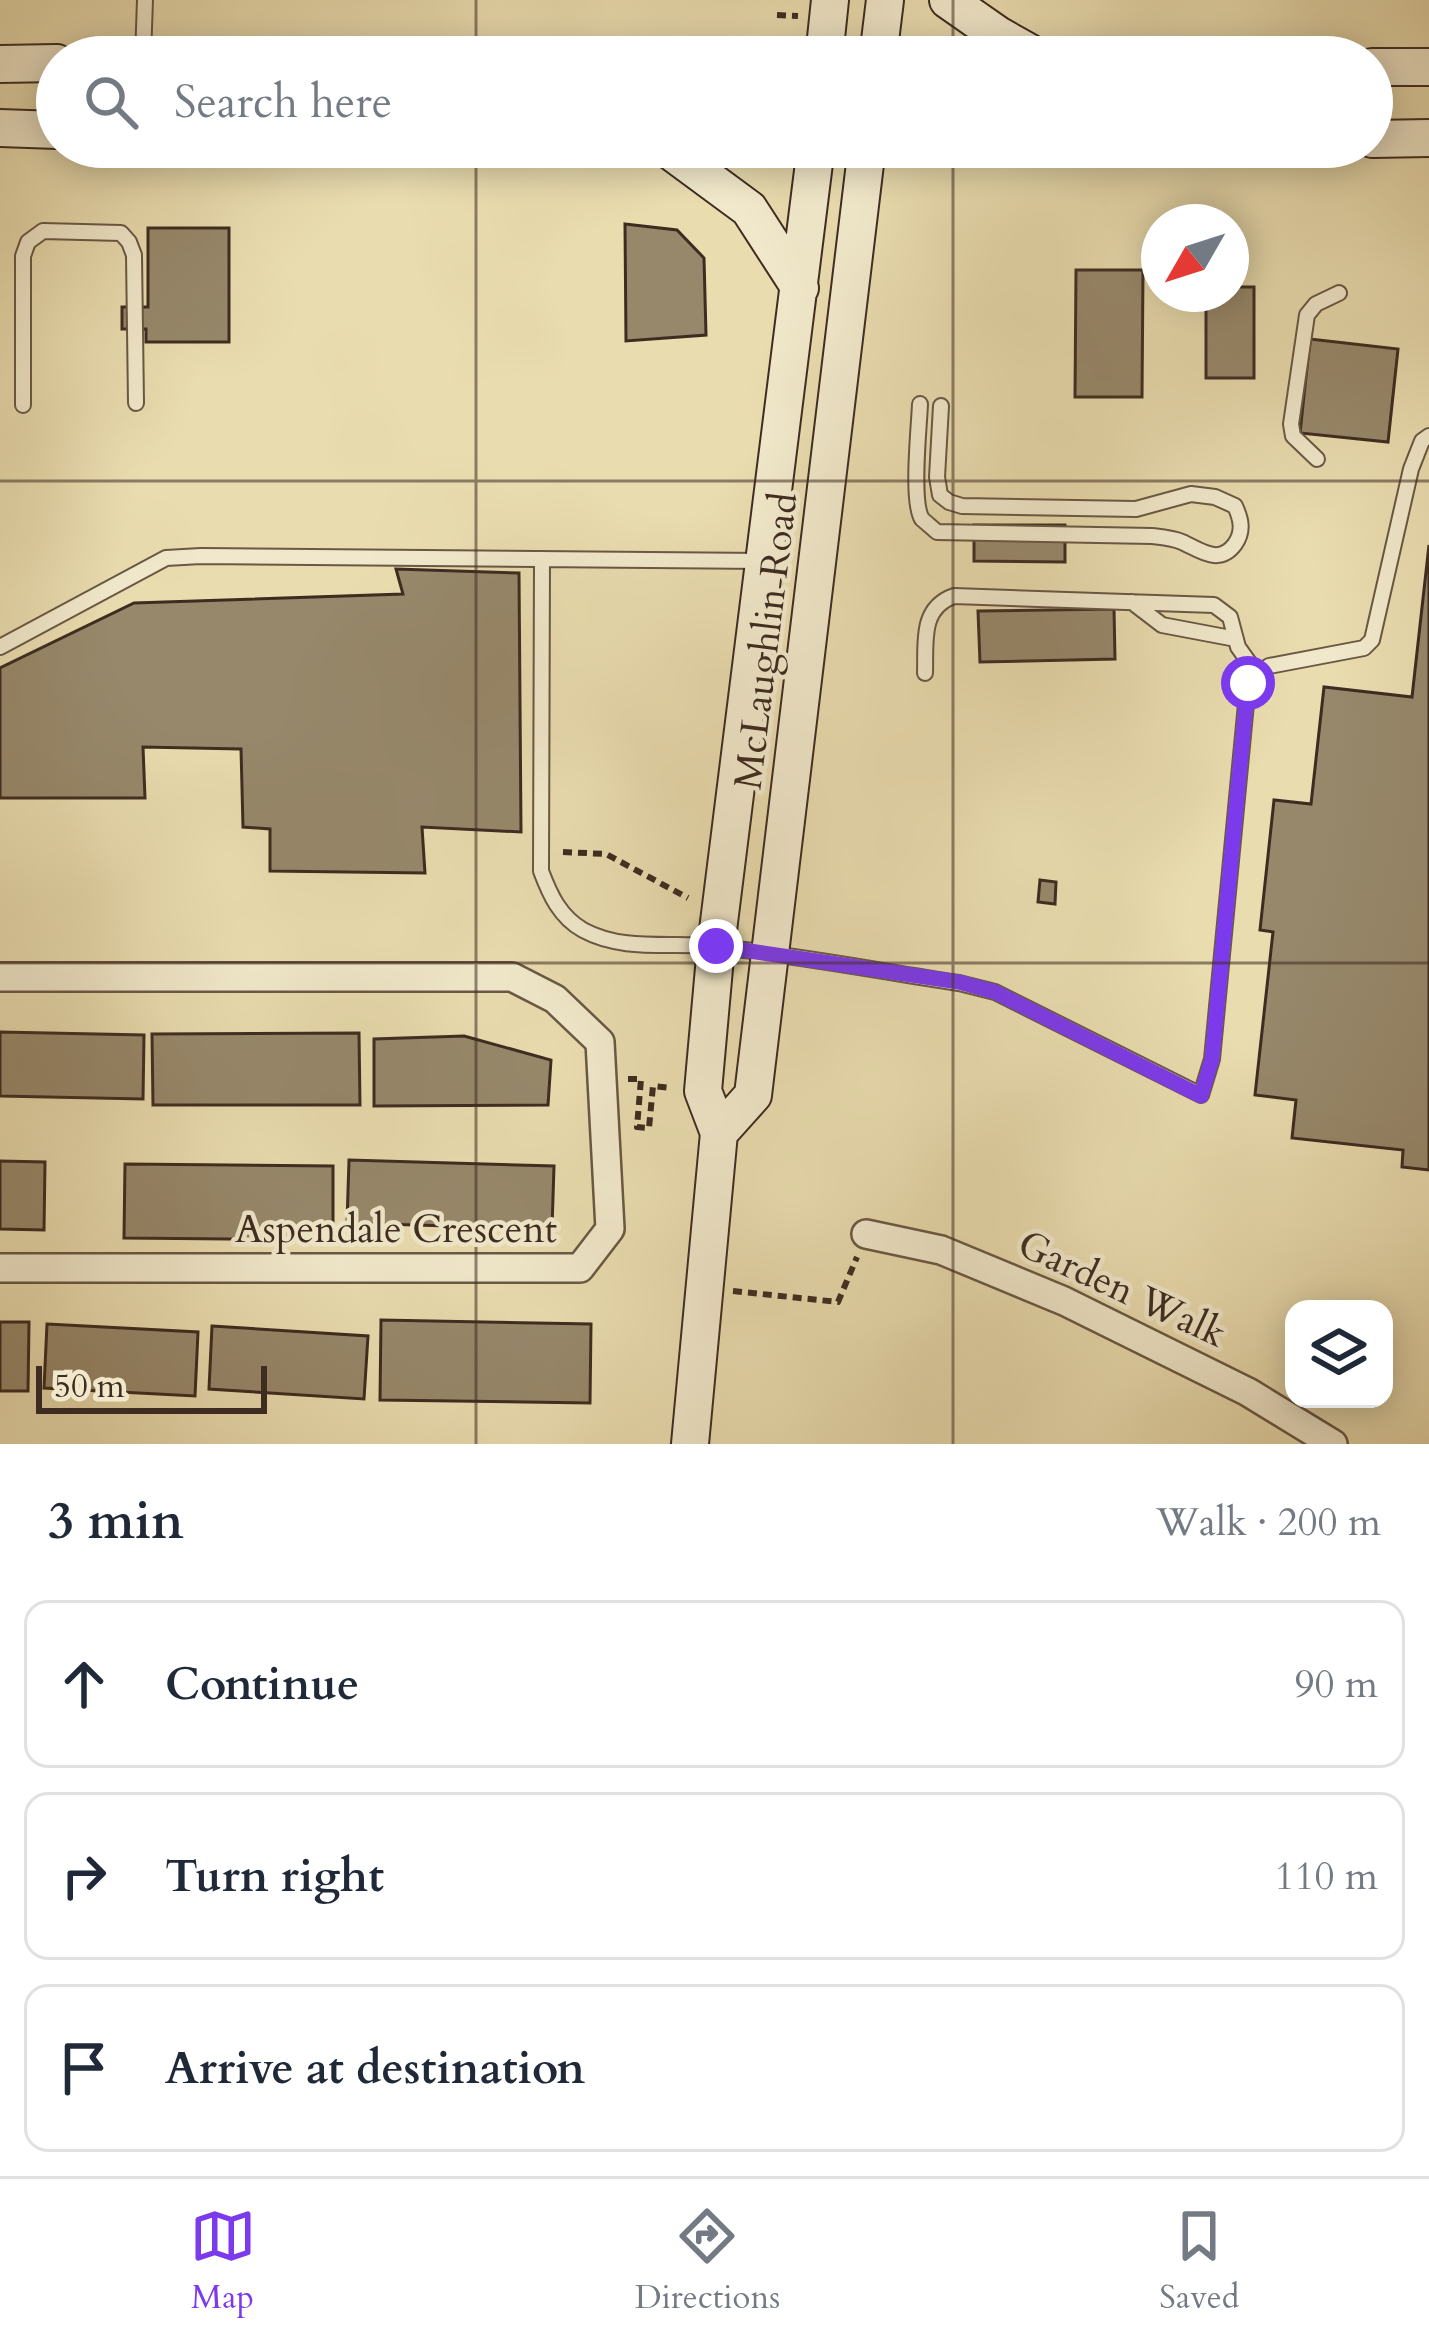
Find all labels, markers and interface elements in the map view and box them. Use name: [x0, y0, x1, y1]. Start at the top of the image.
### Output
search box: [36, 36, 1393, 168]
icon: search: [78, 69, 144, 135]
text: Search here: [174, 72, 392, 133]
north arrow: [1141, 204, 1249, 312]
street label: McLaughlin Road: [721, 489, 811, 793]
route start: [1221, 656, 1275, 710]
route end: [689, 919, 743, 973]
street label: Aspendale Crescent: [235, 1203, 557, 1256]
street label: Garden Walk: [1009, 1218, 1235, 1360]
map controls: [1285, 1300, 1393, 1408]
button: layers: [1285, 1300, 1393, 1408]
scale bar: [36, 1360, 267, 1413]
text: 50 m: [54, 1364, 125, 1409]
text: 3 min: [48, 1487, 184, 1557]
text: Walk · 200 m: [1156, 1496, 1381, 1549]
icon: ahead: [51, 1651, 117, 1717]
text: Continue: [165, 1654, 359, 1715]
text: 90 m: [1295, 1658, 1378, 1711]
icon: right: [51, 1843, 117, 1909]
text: Turn right: [165, 1846, 384, 1907]
text: 110 m: [1275, 1850, 1378, 1903]
icon: arrive: [51, 2035, 117, 2101]
text: Arrive at destination: [165, 2038, 585, 2099]
tab: Map: [190, 2203, 256, 2320]
tab: Directions: [635, 2203, 780, 2320]
tab: Saved: [1159, 2203, 1239, 2320]

